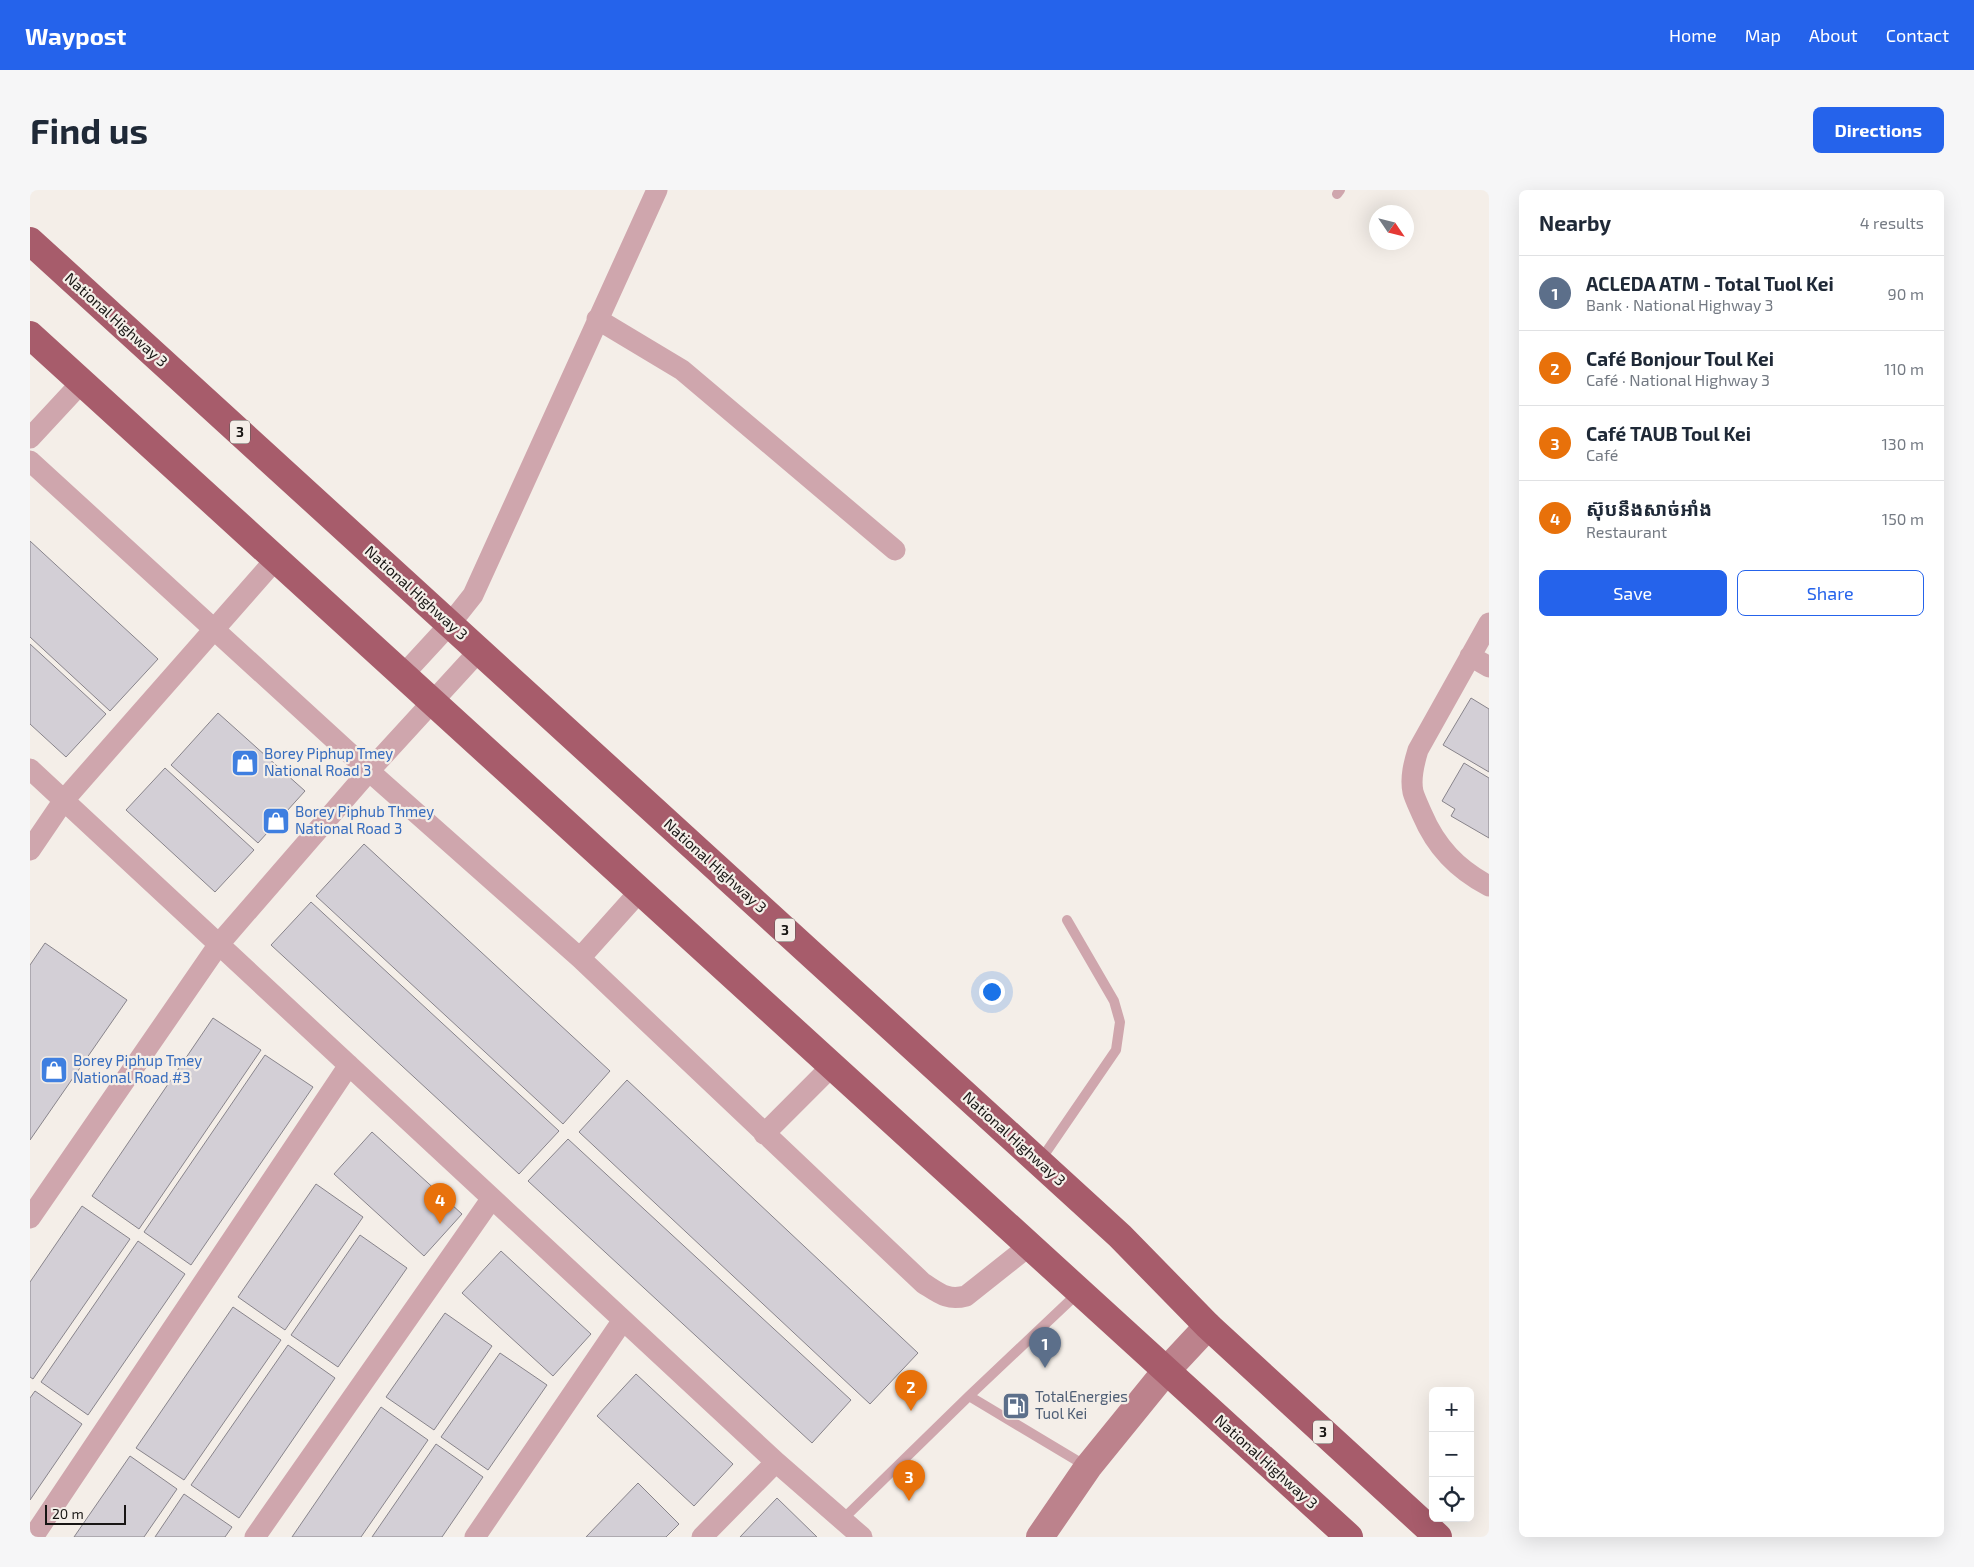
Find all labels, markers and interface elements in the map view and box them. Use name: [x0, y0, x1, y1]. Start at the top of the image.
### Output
text: Waypost: [25, 21, 126, 50]
text: Home: [1669, 24, 1717, 46]
text: Map: [1745, 24, 1781, 46]
text: About: [1809, 24, 1858, 46]
text: Contact: [1886, 24, 1949, 46]
button: Directions: [1813, 107, 1944, 153]
text: Find us: [30, 109, 148, 151]
north arrow: [1369, 205, 1414, 250]
text: Nearby: [1539, 210, 1611, 235]
text: 4 results: [1860, 213, 1924, 232]
street label: National Highway 3: [62, 268, 172, 370]
text: ACLEDA ATM - Total Tuol Kei: [1586, 272, 1834, 295]
text: 1: [1552, 284, 1558, 303]
text: 90 m: [1888, 284, 1924, 303]
text: Bank · National Highway 3: [1586, 295, 1774, 314]
text: Café Bonjour Toul Kei: [1586, 347, 1774, 370]
text: 2: [1550, 359, 1560, 378]
text: 110 m: [1884, 359, 1924, 378]
text: Café · National Highway 3: [1586, 370, 1770, 389]
road number: 3: [230, 420, 250, 443]
text: Café TAUB Toul Kei: [1586, 422, 1751, 445]
text: 3: [1550, 434, 1560, 453]
text: 130 m: [1882, 434, 1924, 453]
text: Café: [1586, 445, 1618, 464]
text: ស៊ុបនឹងសាច់អាំង: [1586, 497, 1712, 520]
text: 4: [1550, 509, 1560, 528]
text: 150 m: [1882, 509, 1924, 528]
text: Restaurant: [1586, 522, 1667, 541]
street label: National Highway 3: [362, 541, 472, 643]
button: Save: [1539, 570, 1727, 616]
button: Share: [1737, 570, 1924, 616]
place label: Borey Piphup Tmey National Road 3: [264, 744, 393, 779]
shop icon: Borey Piphup Tmey National Road 3: [230, 748, 260, 778]
place label: Borey Piphub Thmey National Road 3: [295, 802, 434, 837]
shop icon: Borey Piphub Thmey National Road 3: [261, 806, 291, 836]
street label: National Highway 3: [661, 814, 771, 916]
road number: 3: [775, 918, 795, 942]
your location: [979, 979, 1005, 1005]
place label: Borey Piphup Tmey National Road #3: [73, 1051, 202, 1086]
shop icon: Borey Piphup Tmey National Road #3: [39, 1055, 69, 1085]
street label: National Highway 3: [960, 1087, 1070, 1189]
pin: 4: [424, 1183, 456, 1224]
pin: 1: [1029, 1327, 1061, 1368]
pin: 2: [895, 1370, 927, 1411]
place label: TotalEnergies Tuol Kei: [1035, 1387, 1128, 1422]
map controls: [1429, 1387, 1474, 1522]
button: +: [1429, 1387, 1474, 1432]
fuel station icon: TotalEnergies Tuol Kei: [1001, 1391, 1031, 1421]
street label: National Highway 3: [1212, 1410, 1322, 1512]
road number: 3: [1313, 1420, 1333, 1444]
button: −: [1429, 1432, 1474, 1477]
pin: 3: [893, 1460, 925, 1501]
button: locate: [1429, 1477, 1474, 1522]
scale bar: [45, 1502, 126, 1525]
text: 20 m: [52, 1505, 84, 1522]

